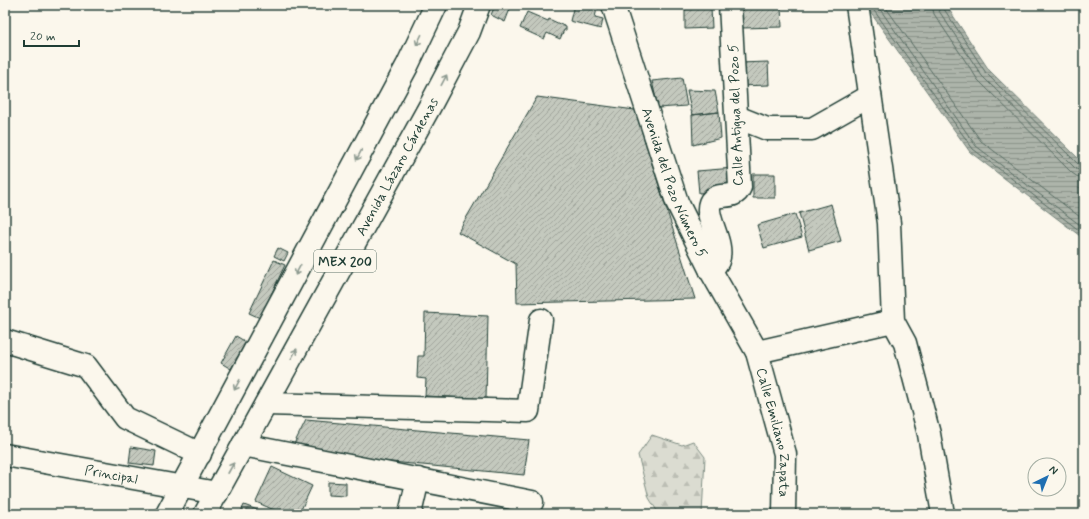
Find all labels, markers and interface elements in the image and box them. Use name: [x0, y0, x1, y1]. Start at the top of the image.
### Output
scale bar: [24, 22, 79, 48]
text: 20 m: [30, 29, 56, 45]
one-way arrow: [415, 34, 422, 46]
street label: Calle Antigua del Pozo 5: [725, 44, 747, 186]
one-way arrow: [441, 74, 448, 86]
street label: Avenida Lázaro Cárdenas: [352, 95, 443, 239]
street label: Avenida del Pozo Número 5: [637, 106, 711, 261]
one-way arrow: [355, 149, 362, 161]
road number: MEX 200: [314, 250, 376, 272]
one-way arrow: [294, 264, 301, 276]
one-way arrow: [290, 348, 298, 360]
street label: Calle Emiliano Zapata: [752, 366, 793, 497]
one-way arrow: [233, 379, 240, 391]
north arrow: [1027, 457, 1067, 497]
street label: Principal: [83, 461, 139, 489]
one-way arrow: [228, 462, 235, 474]
text: N: [1046, 463, 1061, 478]

